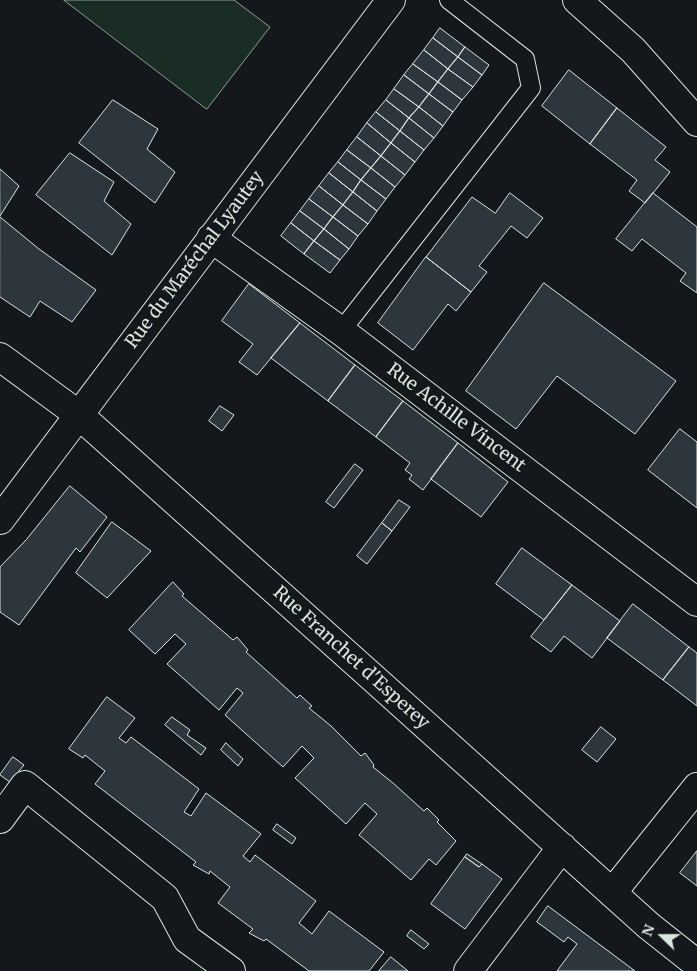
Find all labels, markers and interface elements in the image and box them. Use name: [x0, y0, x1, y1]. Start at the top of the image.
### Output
street label: Rue du Maréchal Lyautey: [121, 167, 269, 353]
street label: Rue Achille Vincent: [383, 359, 529, 477]
street label: Rue Franchet d'Esperey: [268, 582, 434, 734]
north arrow: [637, 911, 687, 961]
text: N: [638, 922, 659, 939]

